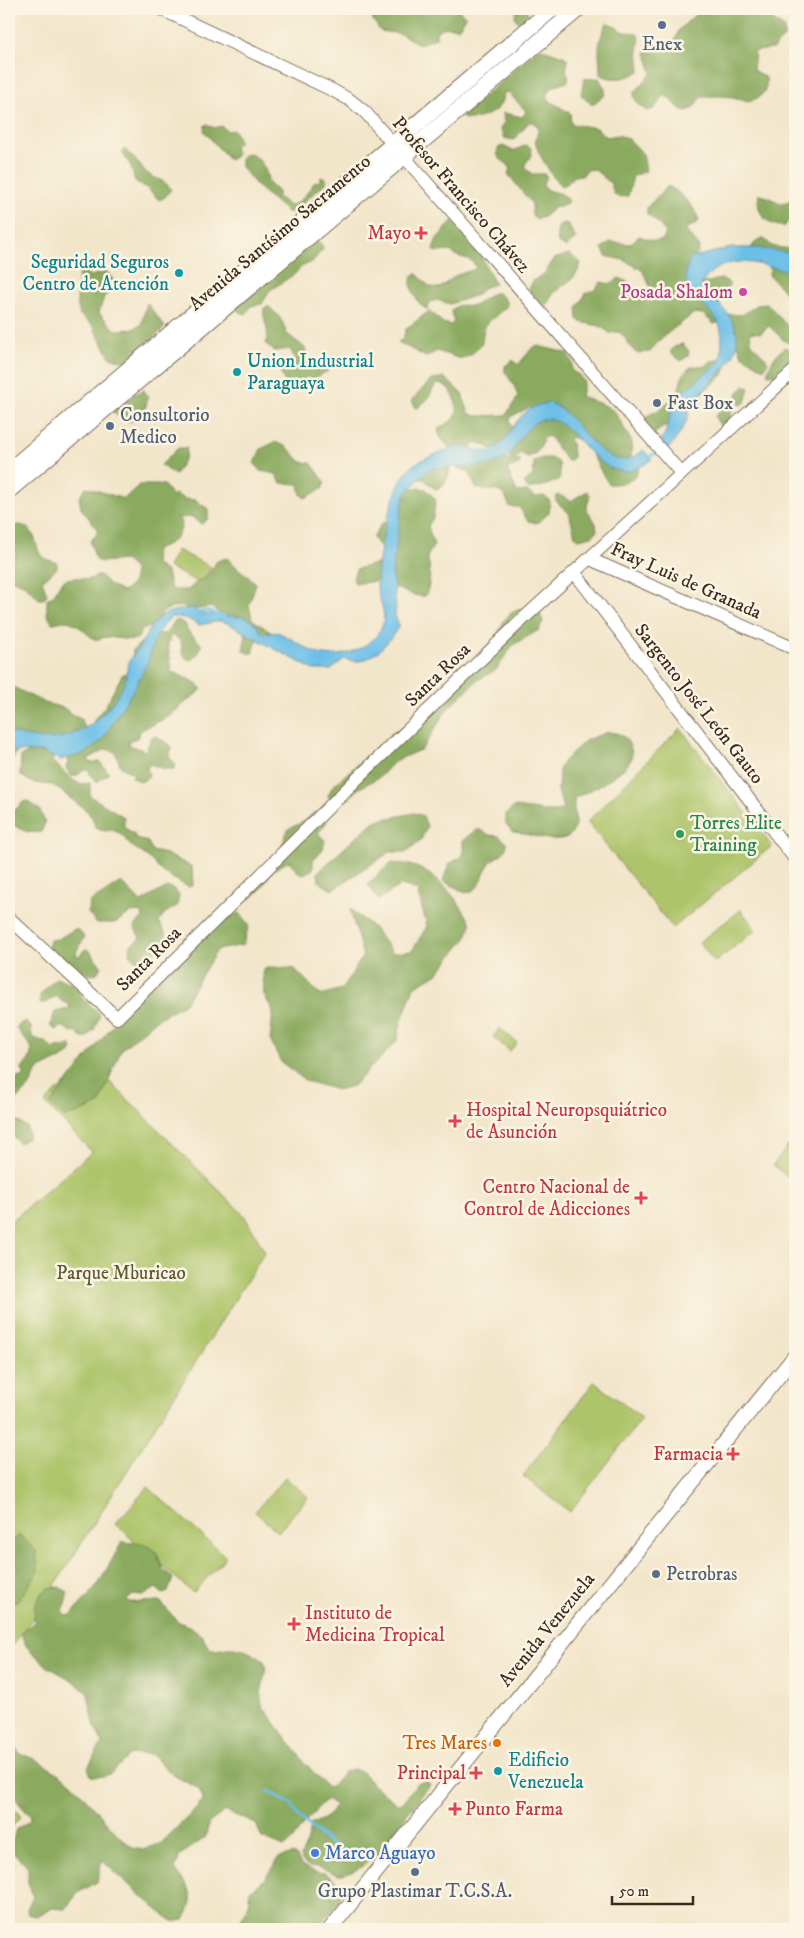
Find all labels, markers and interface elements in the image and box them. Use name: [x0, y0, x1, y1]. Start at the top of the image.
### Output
marker: Enex: [656, 19, 668, 31]
place label: Enex: [642, 33, 683, 56]
street label: Profesor Francisco Chávez: [387, 112, 535, 278]
street label: Avenida Santísimo Sacramento: [184, 150, 376, 316]
place label: Mayo: [367, 222, 411, 245]
marker: Mayo: [415, 227, 427, 239]
place label: Seguridad Seguros Centro de Atención: [23, 251, 169, 296]
marker: Seguridad Seguros Centro de Atención: [173, 267, 185, 279]
place label: Posada Shalom: [620, 281, 733, 304]
marker: Posada Shalom: [737, 286, 749, 298]
place label: Union Industrial Paraguaya: [247, 350, 374, 395]
marker: Union Industrial Paraguaya: [231, 366, 243, 378]
place label: Fast Box: [667, 392, 734, 415]
marker: Fast Box: [651, 397, 663, 409]
place label: Consultorio Medico: [120, 404, 209, 449]
marker: Consultorio Medico: [104, 420, 116, 432]
street label: Fray Luis de Granada: [607, 537, 765, 625]
street label: Sargento José León Gauto: [629, 619, 769, 789]
street label: Santa Rosa: [400, 638, 476, 712]
place label: Torres Elite Training: [690, 812, 782, 857]
marker: Torres Elite Training: [674, 828, 686, 840]
street label: Santa Rosa: [112, 922, 186, 996]
place label: Hospital Neuropsquiátrico de Asunción: [466, 1099, 667, 1144]
marker: Hospital Neuropsquiátrico de Asunción: [448, 1114, 462, 1128]
place label: Centro Nacional de Control de Adicciones: [464, 1176, 630, 1221]
marker: Centro Nacional de Control de Adicciones: [634, 1191, 648, 1205]
park label: Parque Mburicao: [56, 1262, 186, 1286]
place label: Farmacia: [653, 1443, 723, 1466]
marker: Farmacia: [727, 1448, 739, 1460]
place label: Petrobras: [666, 1563, 737, 1586]
street label: Avenida Venezuela: [494, 1568, 600, 1692]
marker: Petrobras: [650, 1568, 662, 1580]
place label: Instituto de Medicina Tropical: [305, 1602, 445, 1647]
marker: Instituto de Medicina Tropical: [287, 1617, 301, 1631]
place label: Tres Mares: [402, 1732, 487, 1755]
marker: Tres Mares: [491, 1737, 503, 1749]
place label: Edificio Venezuela: [507, 1749, 584, 1794]
place label: Principal: [397, 1762, 466, 1785]
marker: Edificio Venezuela: [492, 1765, 504, 1777]
marker: Principal: [470, 1767, 482, 1779]
place label: Punto Farma: [465, 1798, 563, 1821]
marker: Punto Farma: [449, 1803, 461, 1815]
place label: Marco Aguayo: [325, 1842, 436, 1865]
marker: Marco Aguayo: [309, 1847, 321, 1859]
marker: Grupo Plastimar T.C.S.A.: [409, 1866, 421, 1878]
scale bar: [612, 1873, 693, 1905]
place label: Grupo Plastimar T.C.S.A.: [318, 1880, 512, 1903]
text: 50 m: [619, 1882, 649, 1901]

